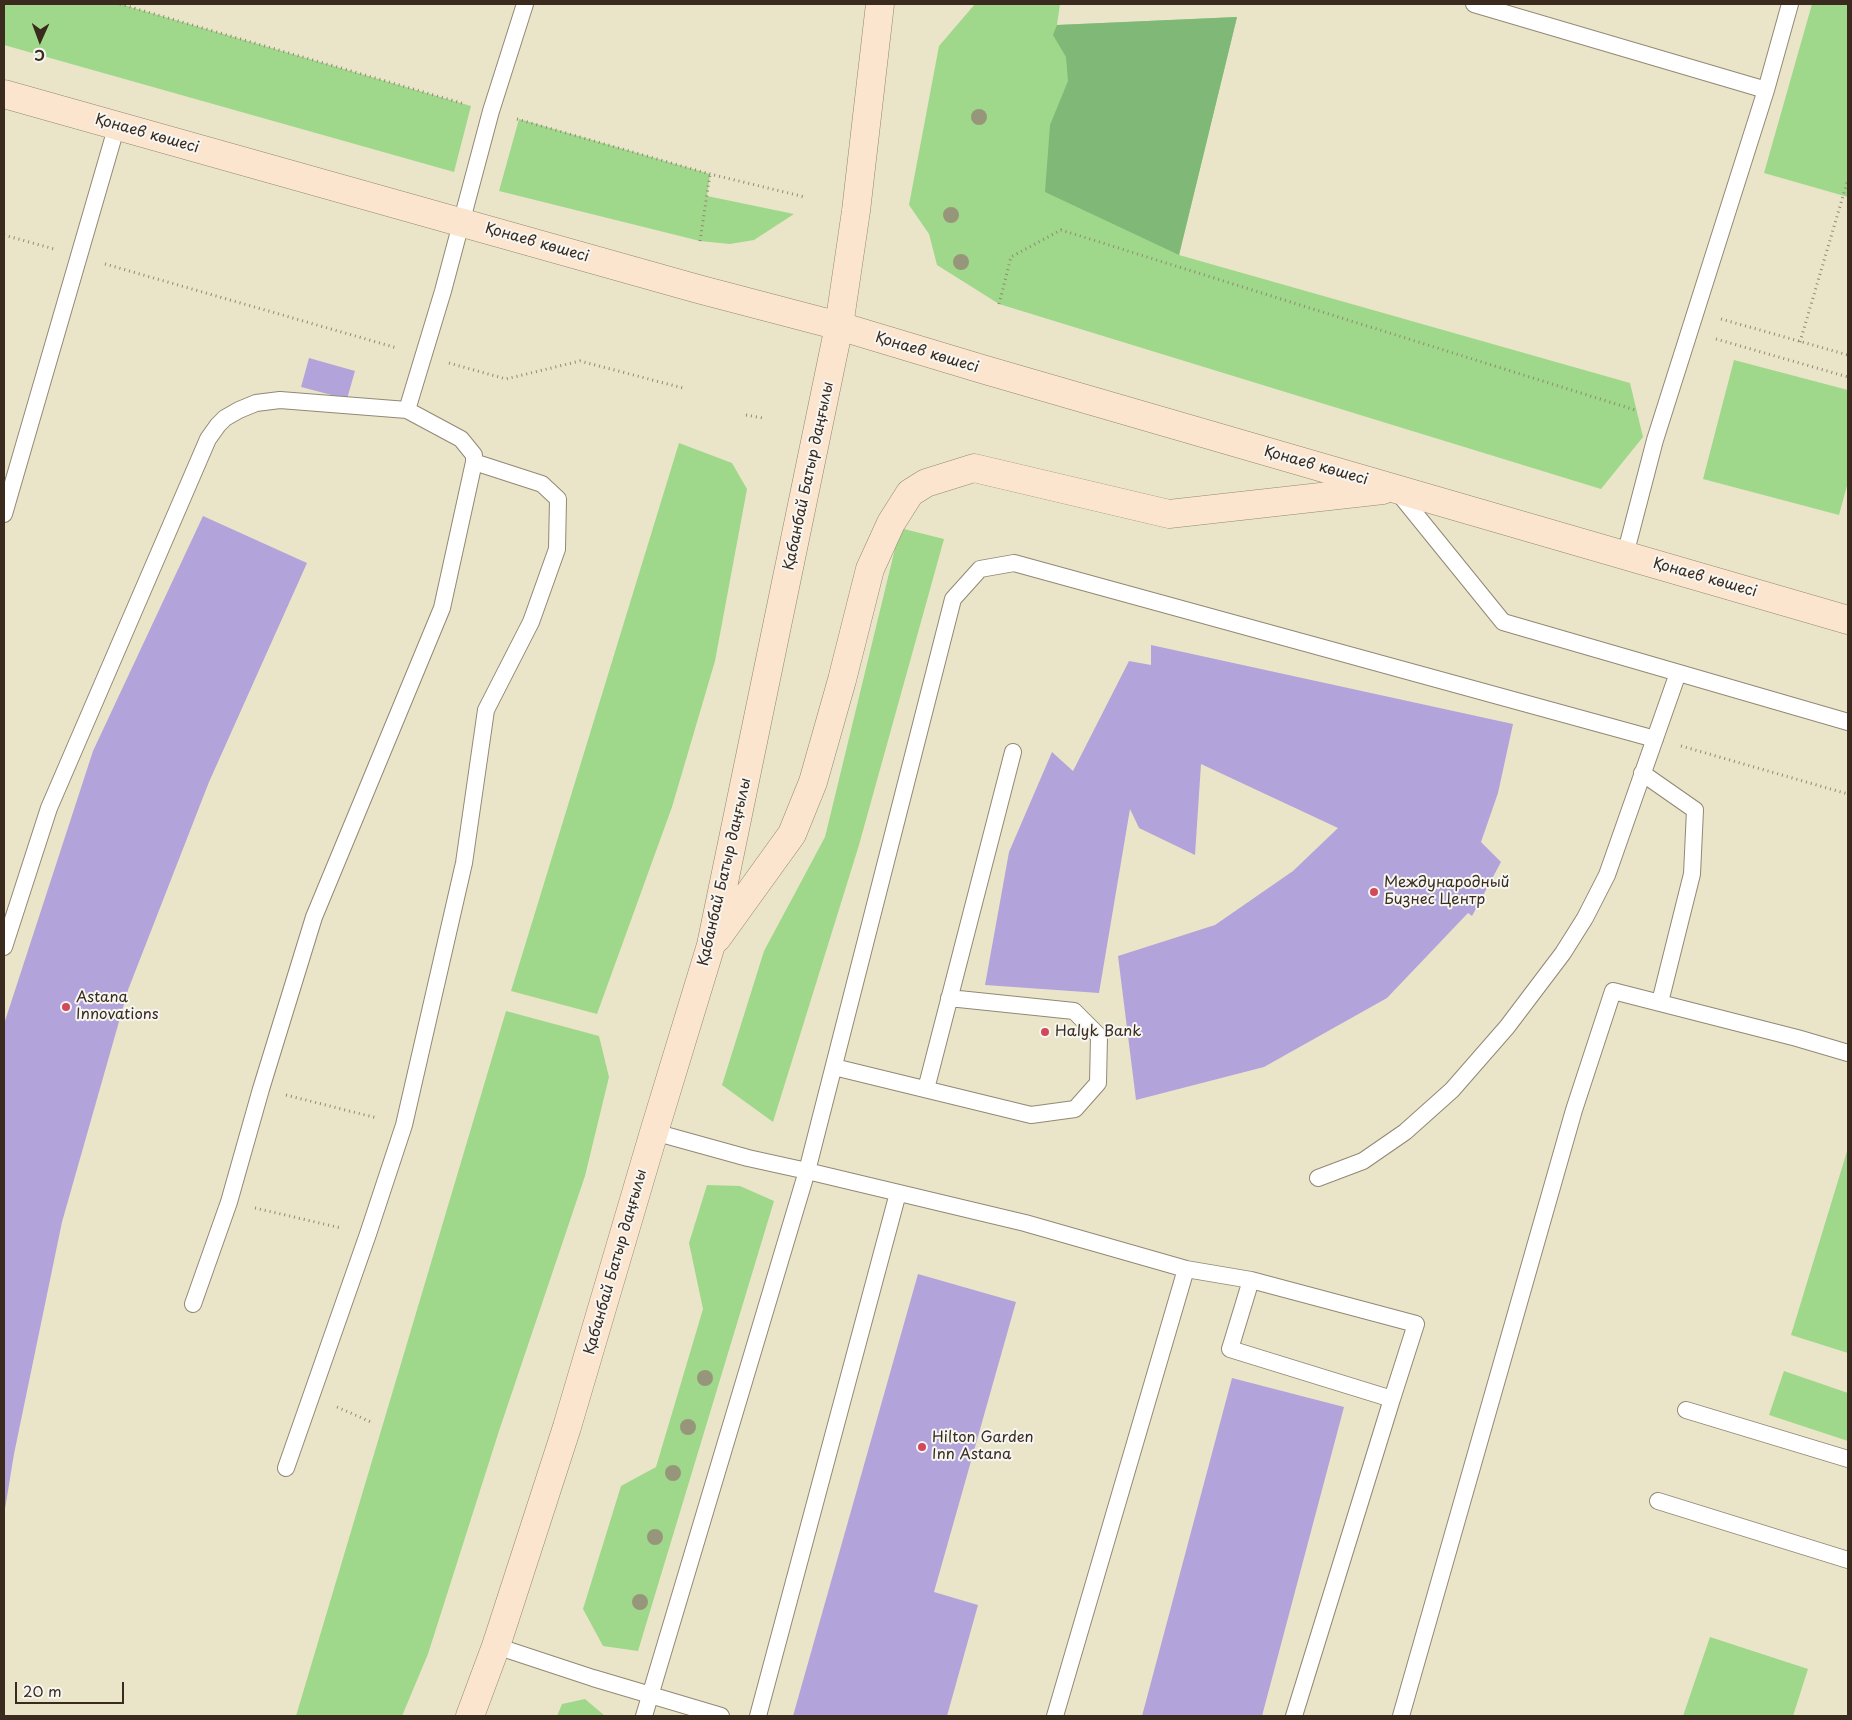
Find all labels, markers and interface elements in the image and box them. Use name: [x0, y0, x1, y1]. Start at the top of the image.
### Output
north arrow: [15, 15, 65, 65]
text: С: [34, 45, 45, 66]
street label: Қонаев көшесі: [93, 111, 201, 157]
street label: Қонаев көшесі: [483, 220, 591, 266]
street label: Қонаев көшесі: [873, 329, 981, 377]
street label: Қабанбай Батыр даңғылы: [780, 380, 838, 572]
street label: Қонаев көшесі: [1262, 443, 1370, 489]
street label: Қонаев көшесі: [1651, 555, 1759, 601]
street label: Қабанбай Батыр даңғылы: [695, 776, 755, 968]
place label: Международный Бизнес Центр: [1384, 874, 1510, 909]
marker: Международный Бизнес Центр: [1368, 886, 1380, 898]
place label: Astana Innovations: [76, 989, 159, 1024]
marker: Astana Innovations: [60, 1001, 72, 1013]
place label: Halyk Bank: [1055, 1023, 1141, 1041]
marker: Halyk Bank: [1039, 1026, 1051, 1038]
street label: Қабанбай Батыр даңғылы: [581, 1167, 651, 1357]
place label: Hilton Garden Inn Astana: [932, 1429, 1034, 1464]
marker: Hilton Garden Inn Astana: [916, 1441, 928, 1453]
scale bar: [18, 1672, 126, 1704]
text: 20 m: [23, 1679, 62, 1702]

